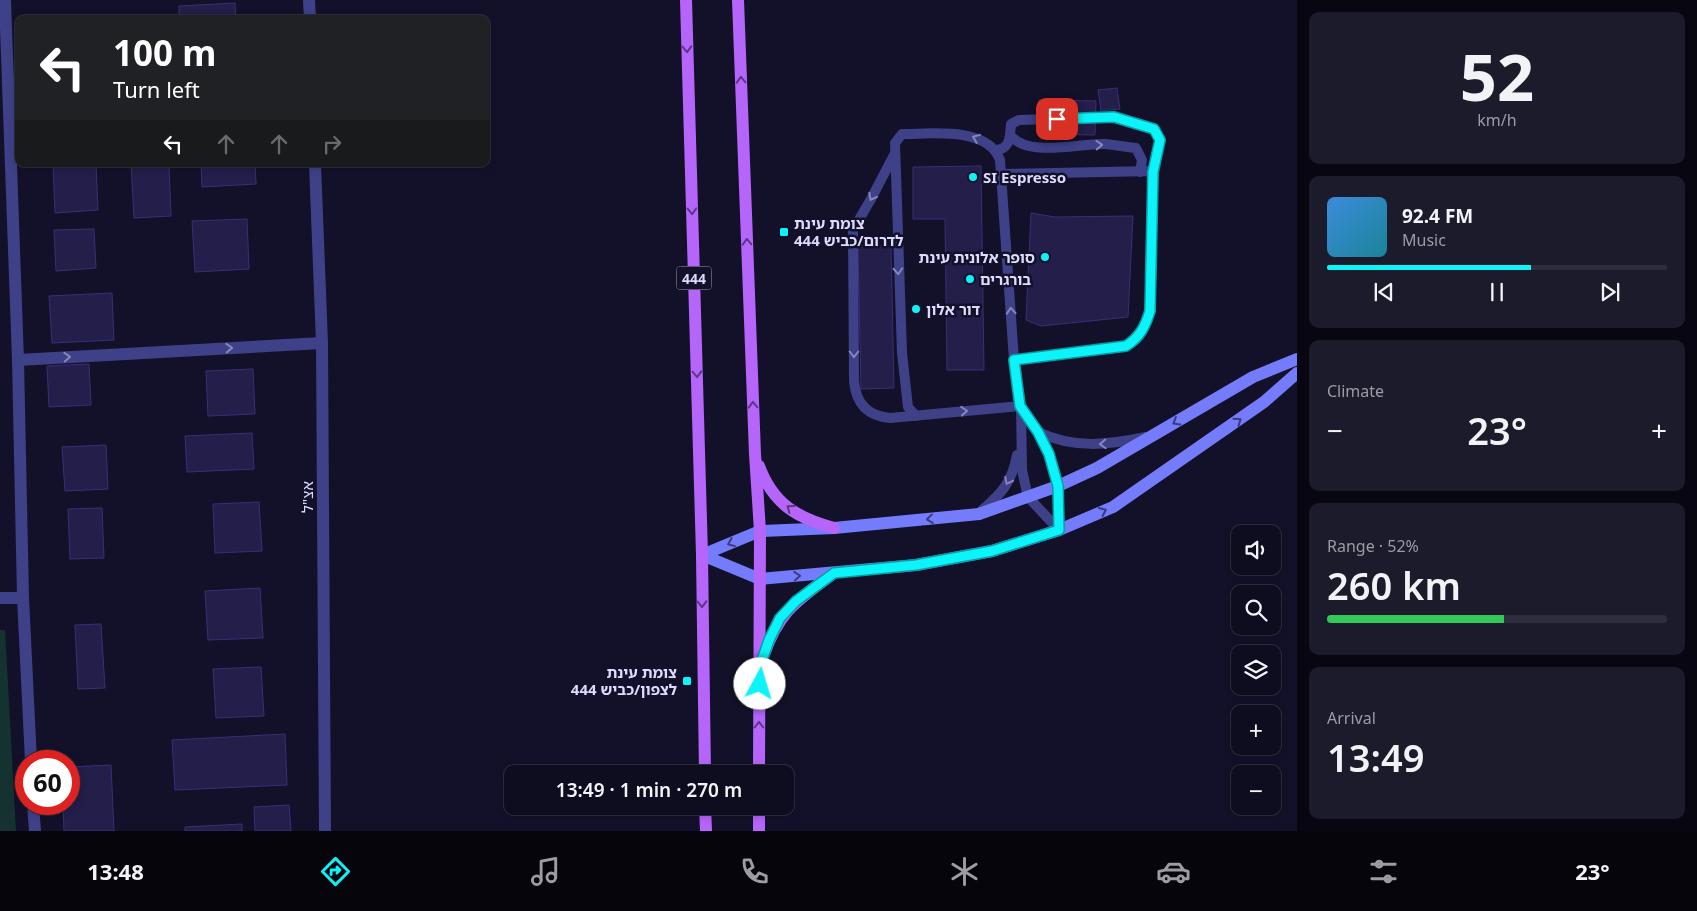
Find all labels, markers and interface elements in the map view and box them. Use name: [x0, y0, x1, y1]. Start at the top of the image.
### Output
text: 100 m: [113, 29, 216, 76]
text: 52: [1460, 32, 1534, 120]
icon: left: [30, 35, 95, 100]
one-way arrow: [682, 45, 693, 53]
text: Turn left: [113, 74, 200, 104]
one-way arrow: [736, 76, 746, 84]
pin: [1036, 98, 1078, 140]
icon: arrive: [1043, 105, 1071, 133]
text: km/h: [1477, 109, 1517, 131]
icon: left: [159, 130, 187, 158]
icon: ahead: [212, 130, 240, 158]
icon: ahead: [265, 130, 293, 158]
icon: right: [318, 130, 346, 158]
one-way arrow: [972, 134, 981, 144]
one-way arrow: [1096, 140, 1103, 150]
place label: SI Espresso: [983, 167, 1066, 187]
marker: SI Espresso: [967, 171, 979, 183]
one-way arrow: [869, 191, 879, 200]
text: 92.4 FM: [1402, 203, 1473, 229]
one-way arrow: [687, 208, 697, 215]
place label: צומת עינת לדרום/כביש 444: [794, 213, 904, 250]
marker: צומת עינת לדרום/כביש 444: [778, 226, 790, 238]
text: Music: [1402, 229, 1446, 251]
one-way arrow: [742, 238, 753, 246]
place label: סופר אלונית עינת: [919, 247, 1035, 267]
marker: סופר אלונית עינת: [1039, 251, 1051, 263]
road number: 444: [676, 266, 712, 290]
one-way arrow: [893, 267, 904, 275]
place label: בורגרים: [980, 269, 1031, 289]
marker: בורגרים: [964, 273, 976, 285]
icon: previous: [1370, 278, 1398, 306]
icon: pause: [1483, 278, 1511, 306]
icon: next: [1596, 278, 1624, 306]
place label: דור אלון: [926, 299, 981, 319]
marker: דור אלון: [910, 303, 922, 315]
one-way arrow: [1005, 307, 1016, 315]
one-way arrow: [225, 343, 233, 354]
one-way arrow: [849, 350, 859, 358]
one-way arrow: [63, 352, 71, 363]
one-way arrow: [691, 370, 702, 378]
text: Climate: [1327, 380, 1384, 402]
one-way arrow: [748, 401, 759, 409]
text: 23°: [1467, 404, 1527, 456]
one-way arrow: [961, 406, 969, 417]
text: −: [1327, 411, 1343, 449]
text: +: [1651, 411, 1667, 449]
one-way arrow: [1173, 415, 1182, 425]
one-way arrow: [1232, 418, 1241, 426]
one-way arrow: [1099, 439, 1107, 449]
one-way arrow: [1004, 476, 1014, 485]
street label: אצ"ל: [297, 481, 317, 513]
one-way arrow: [787, 506, 796, 514]
one-way arrow: [1098, 508, 1107, 518]
one-way arrow: [926, 513, 934, 524]
map controls: [1231, 525, 1281, 815]
button: sound: [1231, 525, 1281, 575]
text: Range · 52%: [1327, 535, 1419, 557]
one-way arrow: [727, 537, 736, 548]
text: 260 km: [1327, 559, 1461, 611]
one-way arrow: [793, 571, 801, 582]
button: search: [1231, 585, 1281, 635]
one-way arrow: [697, 600, 708, 608]
button: layers: [1231, 645, 1281, 695]
position arrow: [733, 657, 785, 709]
place label: צומת עינת לצפון/כביש 444: [571, 662, 677, 699]
marker: צומת עינת לצפון/כביש 444: [681, 675, 693, 687]
button: +: [1231, 705, 1281, 755]
text: Arrival: [1327, 707, 1376, 729]
one-way arrow: [754, 721, 764, 728]
text: 13:49: [1327, 731, 1424, 783]
speed limit sign: 60: [15, 750, 80, 815]
button: −: [1231, 765, 1281, 815]
text: 13:49 · 1 min · 270 m: [556, 777, 742, 803]
icon: directions: [318, 854, 353, 889]
icon: music: [528, 854, 563, 889]
icon: phone: [737, 854, 772, 889]
icon: climate: [947, 854, 982, 889]
icon: car: [1156, 854, 1191, 889]
icon: filters: [1366, 854, 1401, 889]
text: 13:48: [87, 856, 144, 886]
text: 23°: [1575, 856, 1610, 886]

